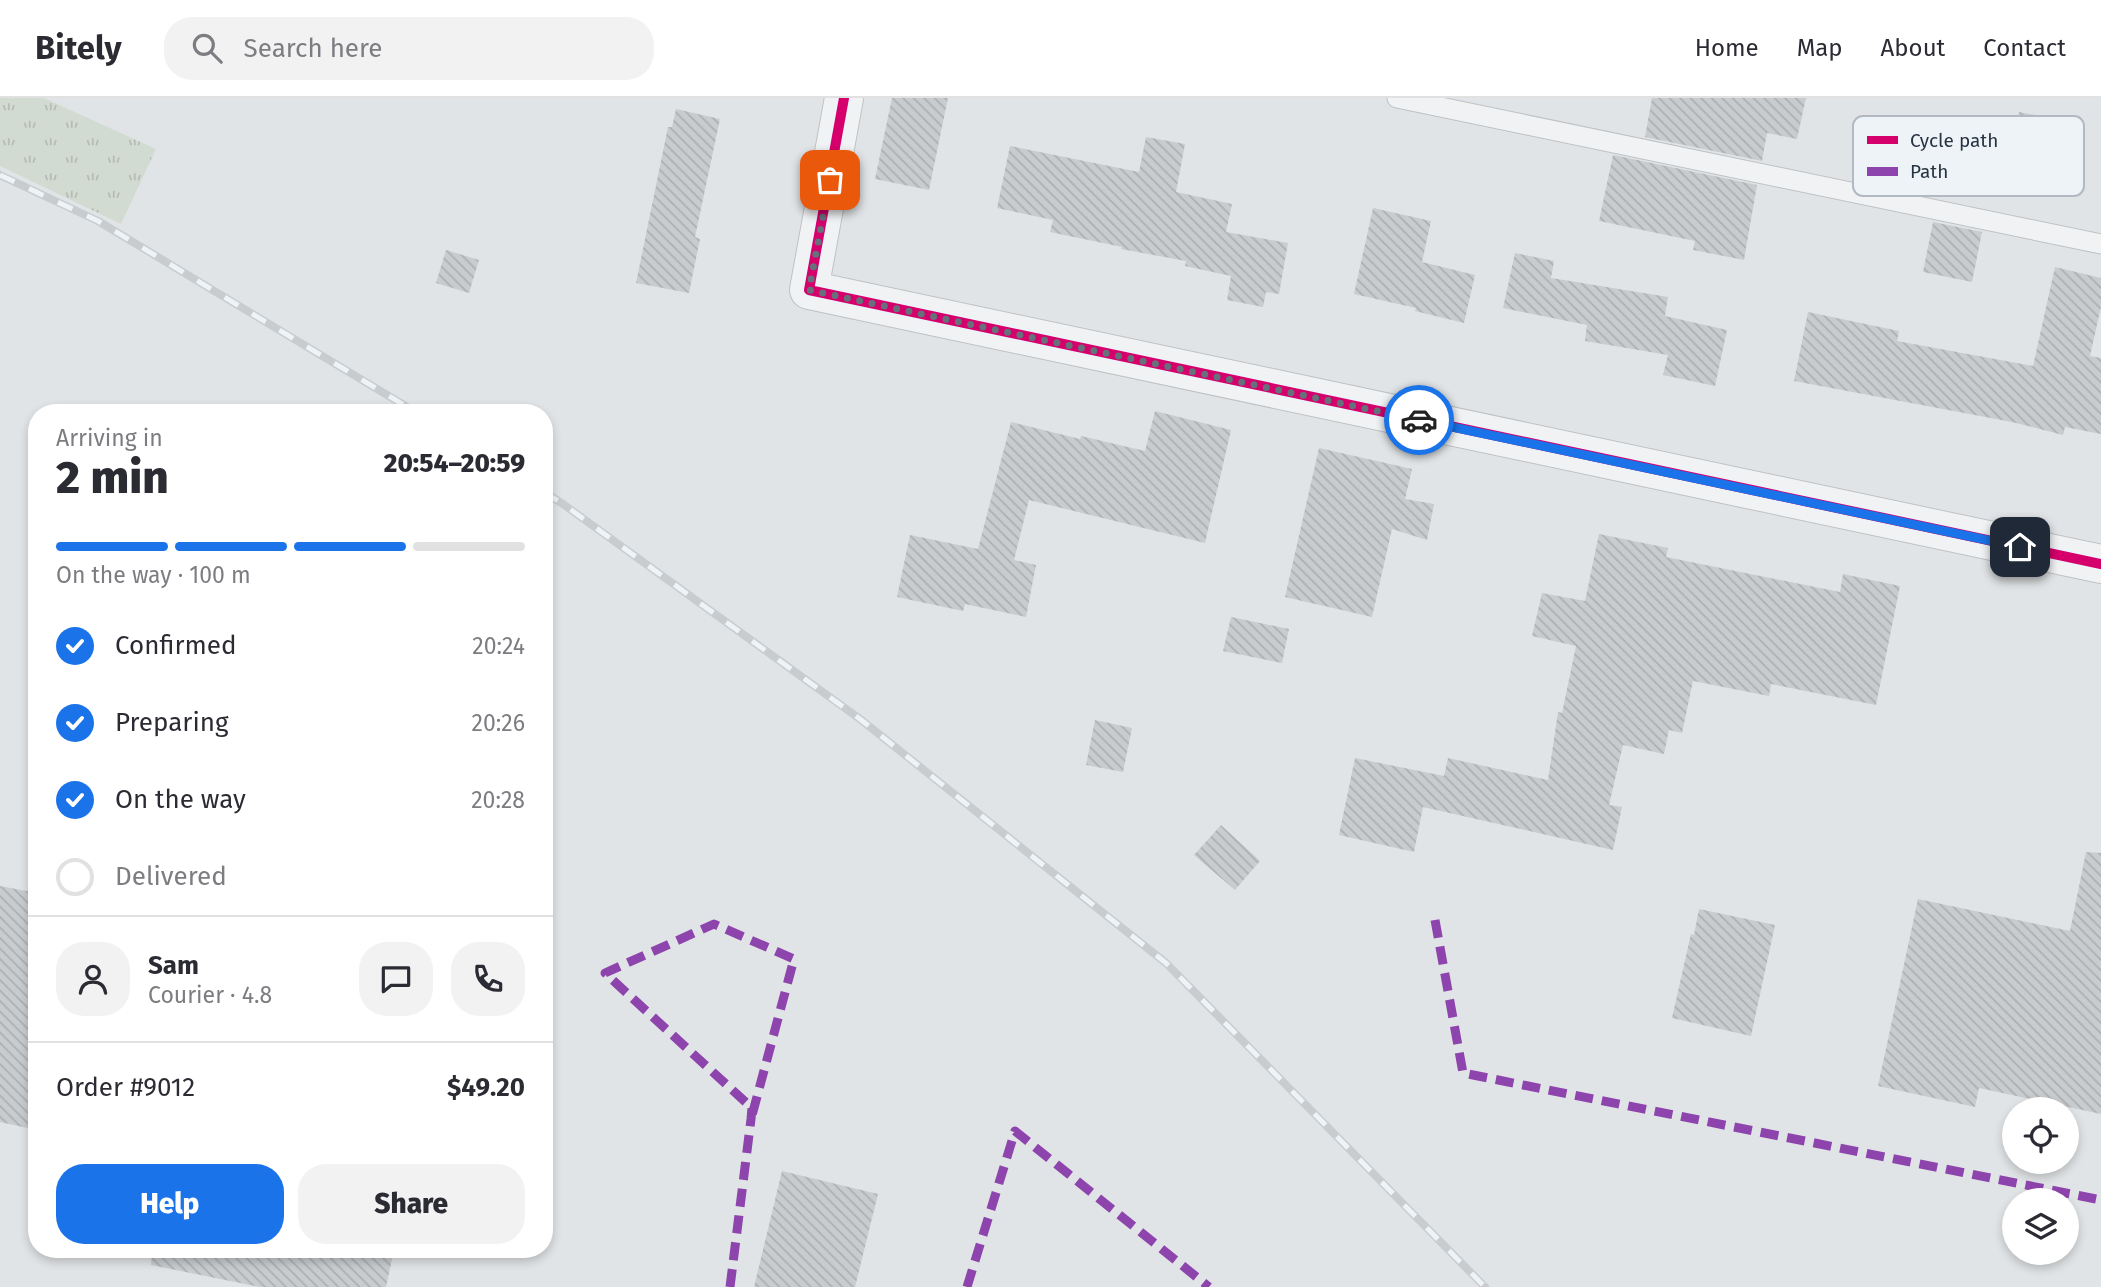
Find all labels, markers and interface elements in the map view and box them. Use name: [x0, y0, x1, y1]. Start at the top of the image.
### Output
search box: [164, 17, 654, 80]
text: Bitely: [35, 28, 122, 68]
icon: search: [188, 29, 226, 67]
text: Search here: [244, 33, 382, 64]
text: Home: [1695, 34, 1759, 62]
text: Map: [1797, 34, 1843, 62]
text: About: [1881, 34, 1945, 62]
text: Contact: [1983, 34, 2066, 62]
legend: [1853, 116, 2084, 196]
text: Cycle path: [1910, 129, 1998, 152]
pin: [800, 150, 860, 210]
text: Path: [1910, 160, 1948, 183]
icon: bag: [811, 161, 849, 199]
courier: [1384, 385, 1454, 455]
icon: car: [1400, 401, 1438, 439]
text: Arriving in: [56, 424, 163, 452]
text: 20:54–20:59: [384, 448, 525, 479]
text: 2 min: [56, 450, 169, 505]
pin: [1990, 517, 2050, 577]
icon: home: [2001, 528, 2039, 566]
text: On the way · 100 m: [56, 561, 251, 589]
icon: check: [56, 627, 94, 665]
text: Confirmed: [115, 630, 236, 661]
text: 20:24: [472, 632, 525, 660]
icon: check: [56, 704, 94, 742]
text: Preparing: [115, 707, 228, 738]
text: 20:26: [472, 709, 525, 737]
icon: check: [56, 781, 94, 819]
text: On the way: [115, 784, 246, 815]
text: 20:28: [471, 786, 525, 814]
text: Delivered: [115, 861, 227, 892]
button: person: [56, 942, 130, 1016]
button: chat: [359, 942, 433, 1016]
button: phone: [451, 942, 525, 1016]
text: Sam: [148, 950, 199, 981]
text: Courier · 4.8: [148, 981, 272, 1009]
text: Order #9012: [56, 1072, 195, 1103]
text: $49.20: [447, 1072, 525, 1103]
map controls: [2002, 1097, 2079, 1265]
button: locate: [2002, 1097, 2079, 1174]
button: Help: [56, 1164, 284, 1244]
button: Share: [298, 1164, 525, 1244]
button: layers: [2002, 1188, 2079, 1265]

